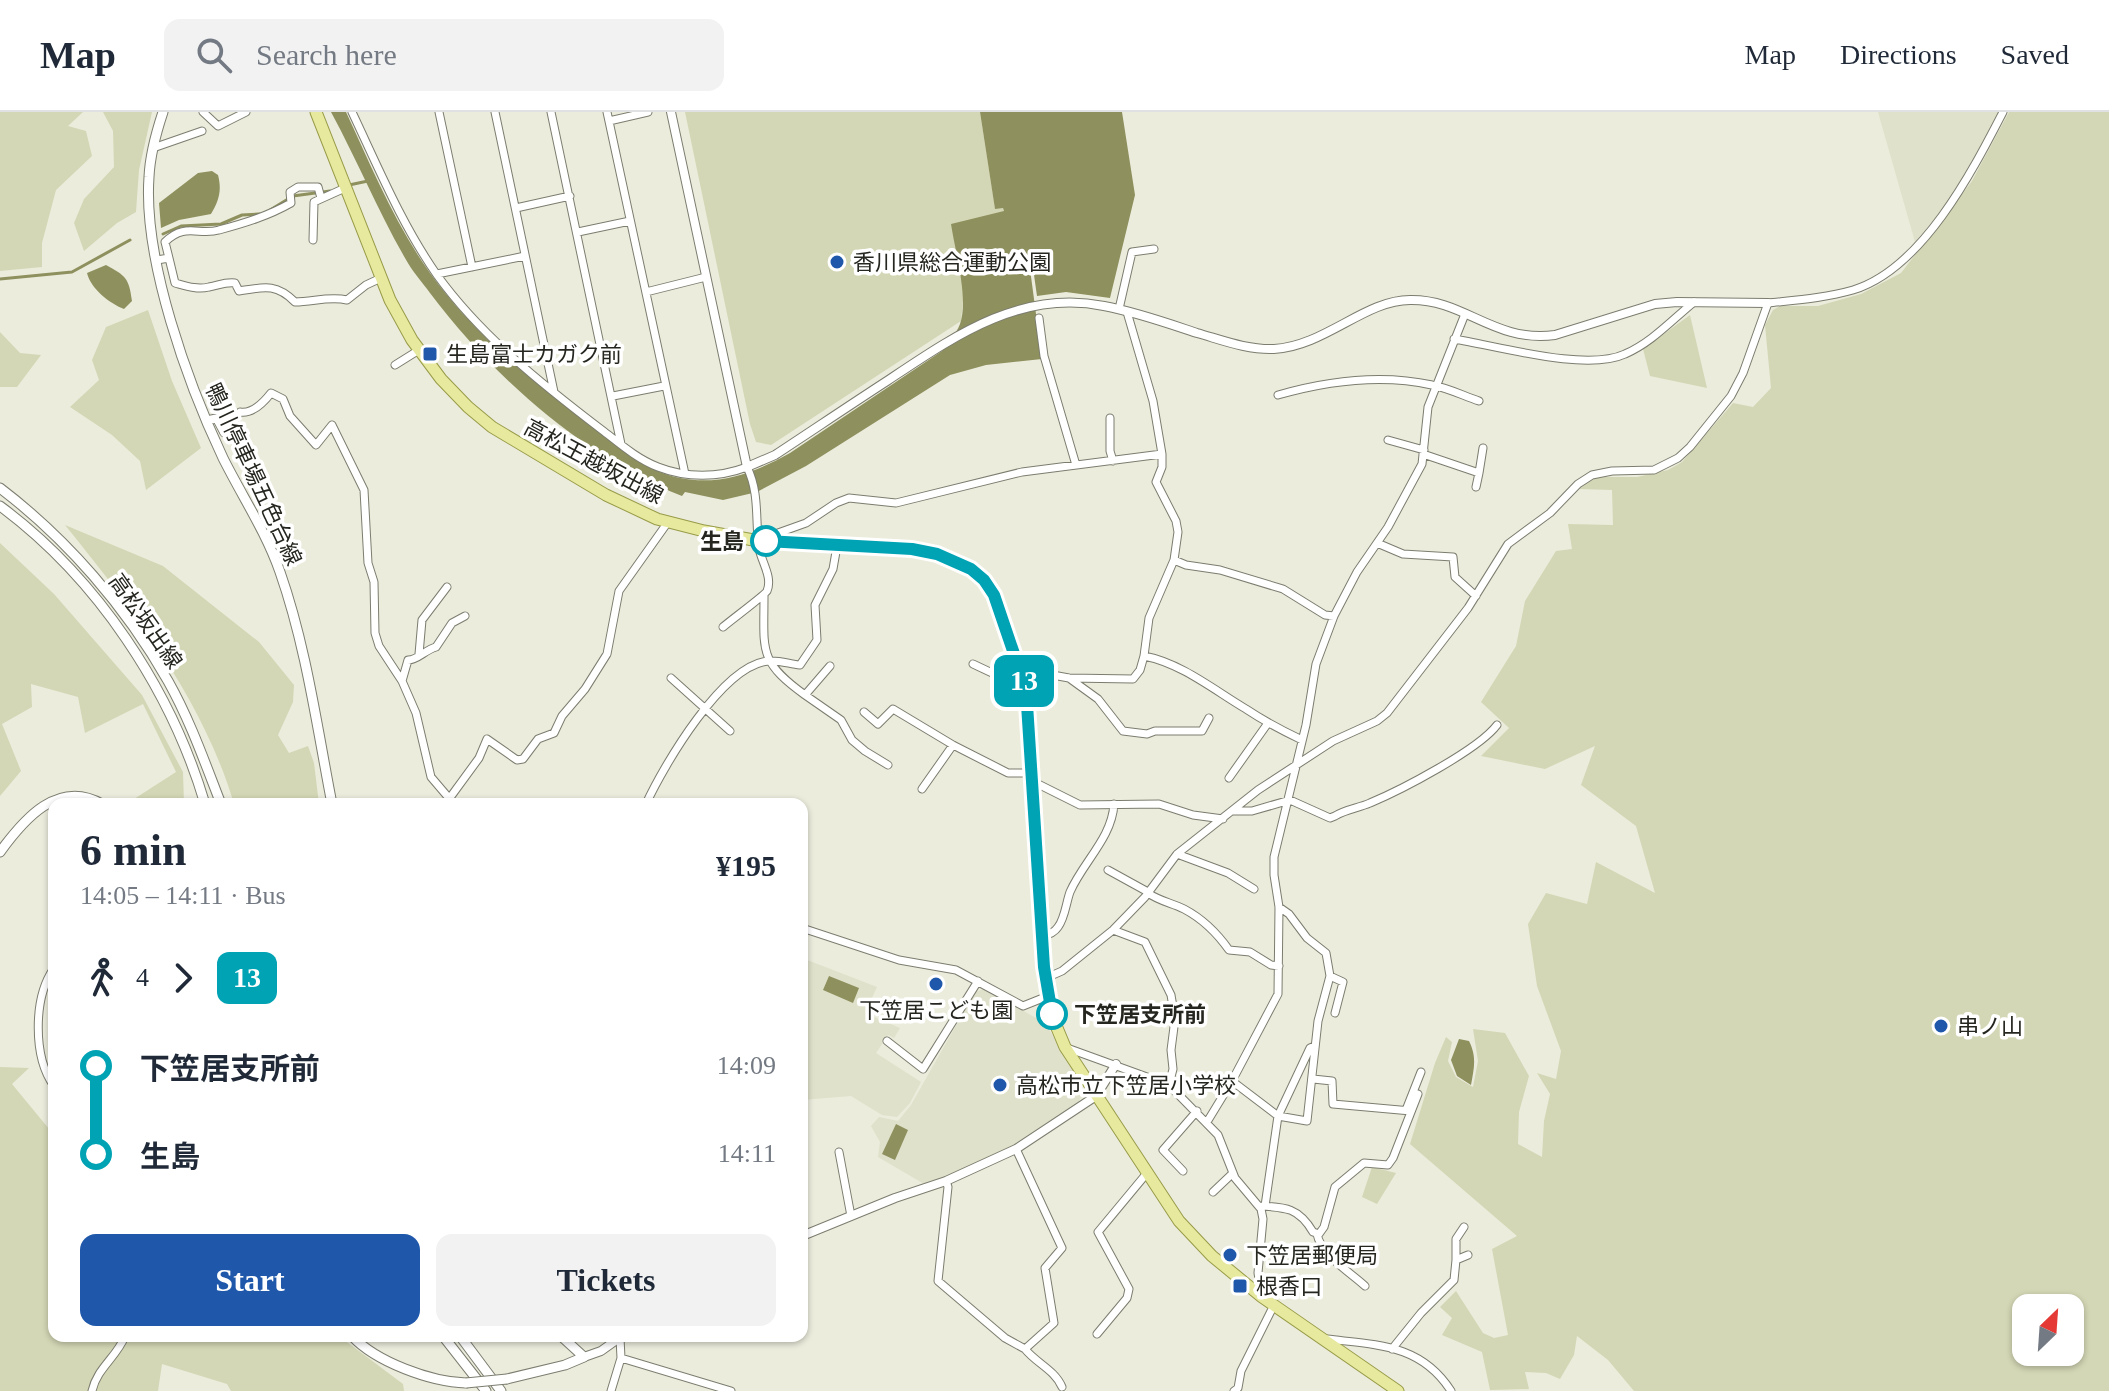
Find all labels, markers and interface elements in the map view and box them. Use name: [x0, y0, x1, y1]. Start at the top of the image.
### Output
search box: [164, 19, 724, 91]
icon: search: [192, 33, 236, 77]
text: Map: [40, 34, 116, 76]
text: Search here: [256, 38, 397, 71]
text: Map: [1745, 39, 1796, 70]
text: Directions: [1840, 39, 1957, 70]
text: Saved: [2001, 39, 2069, 70]
place label: 香川県総合運動公園: [853, 250, 1051, 275]
marker: 香川県総合運動公園: [828, 253, 846, 271]
place label: 生島富士カガク前: [446, 342, 622, 367]
marker: 生島富士カガク前: [421, 345, 439, 363]
street label: 鴨川停車場五色台線: [200, 379, 307, 569]
street label: 高松王越坂出線: [520, 414, 668, 509]
marker: 生島: [751, 526, 781, 556]
place label: 生島: [700, 529, 744, 554]
street label: 高松坂出線: [104, 569, 187, 674]
line badge: 13: [988, 655, 1060, 707]
text: 13: [1010, 665, 1038, 696]
text: 6 min: [80, 826, 186, 875]
text: ¥195: [716, 849, 776, 882]
text: 14:05 – 14:11 · Bus: [80, 881, 286, 910]
icon: walk: [80, 956, 124, 1000]
icon: forward: [161, 956, 205, 1000]
text: 13: [233, 962, 261, 993]
text: 4: [136, 963, 149, 992]
marker: 下笠居こども園: [927, 975, 945, 993]
place label: 下笠居こども園: [859, 998, 1013, 1023]
marker: 下笠居支所前: [1037, 999, 1067, 1029]
place label: 下笠居支所前: [1074, 1002, 1206, 1027]
place label: 串ノ山: [1957, 1014, 2023, 1039]
marker: 串ノ山: [1932, 1017, 1950, 1035]
text: 14:09: [717, 1051, 776, 1080]
text: 下笠居支所前: [140, 1052, 320, 1085]
place label: 高松市立下笠居小学校: [1016, 1073, 1236, 1098]
marker: 高松市立下笠居小学校: [991, 1076, 1009, 1094]
text: 14:11: [718, 1139, 776, 1168]
text: 生島: [140, 1140, 200, 1173]
button: Start: [80, 1234, 420, 1326]
button: Tickets: [436, 1234, 776, 1326]
place label: 下笠居郵便局: [1246, 1243, 1378, 1268]
marker: 下笠居郵便局: [1221, 1246, 1239, 1264]
place label: 根香口: [1256, 1274, 1322, 1299]
marker: 根香口: [1231, 1277, 1249, 1295]
north arrow: [2012, 1294, 2084, 1366]
map controls: [2012, 1294, 2084, 1366]

